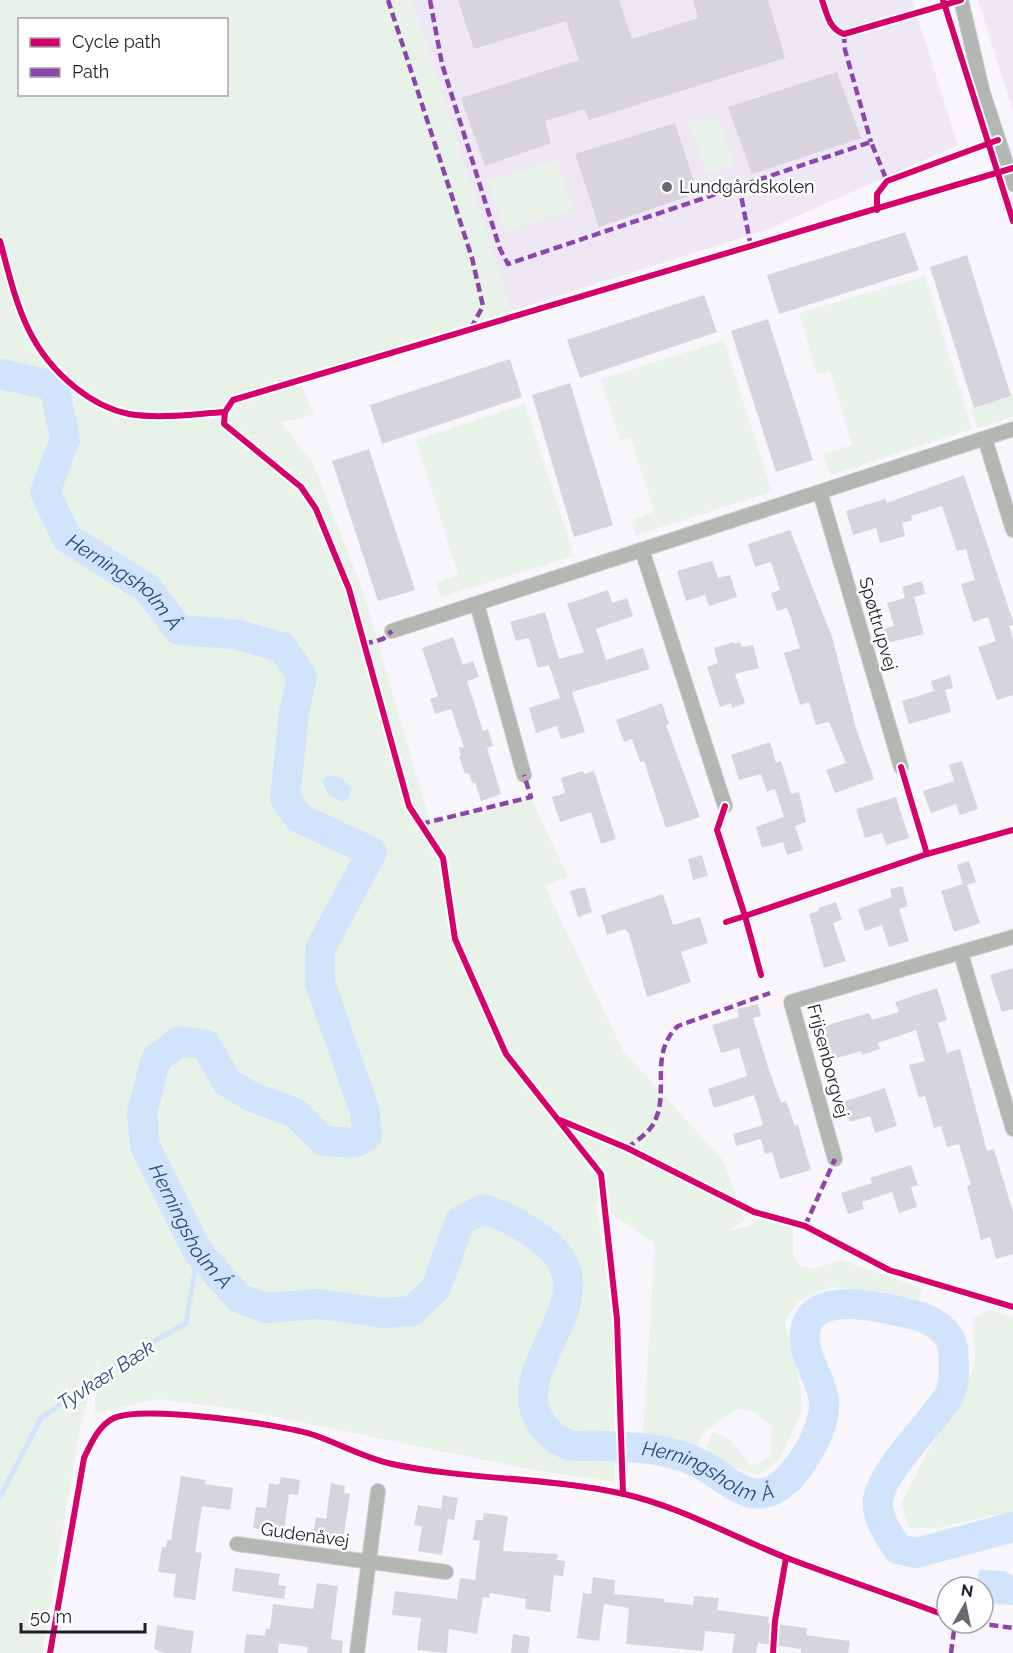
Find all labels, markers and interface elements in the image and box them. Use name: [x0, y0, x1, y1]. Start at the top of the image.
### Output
legend: [18, 18, 228, 96]
text: Cycle path: [72, 31, 161, 52]
text: Path: [72, 61, 109, 82]
place label: Lundgårdskolen: [679, 176, 814, 197]
marker: Lundgårdskolen: [660, 180, 674, 194]
water label: Herningsholm Å: [62, 529, 187, 635]
street label: Spøttrupvej: [855, 575, 902, 673]
street label: Frijsenborgvej: [803, 1002, 854, 1120]
water label: Herningsholm Å: [144, 1160, 237, 1294]
water label: Tyvkær Bæk: [53, 1335, 159, 1415]
water label: Herningsholm Å: [641, 1436, 777, 1506]
street label: Gudenåvej: [259, 1518, 351, 1551]
north arrow: [935, 1575, 995, 1635]
text: N: [960, 1580, 975, 1601]
scale bar: [21, 1596, 146, 1634]
text: 50 m: [30, 1606, 72, 1627]

